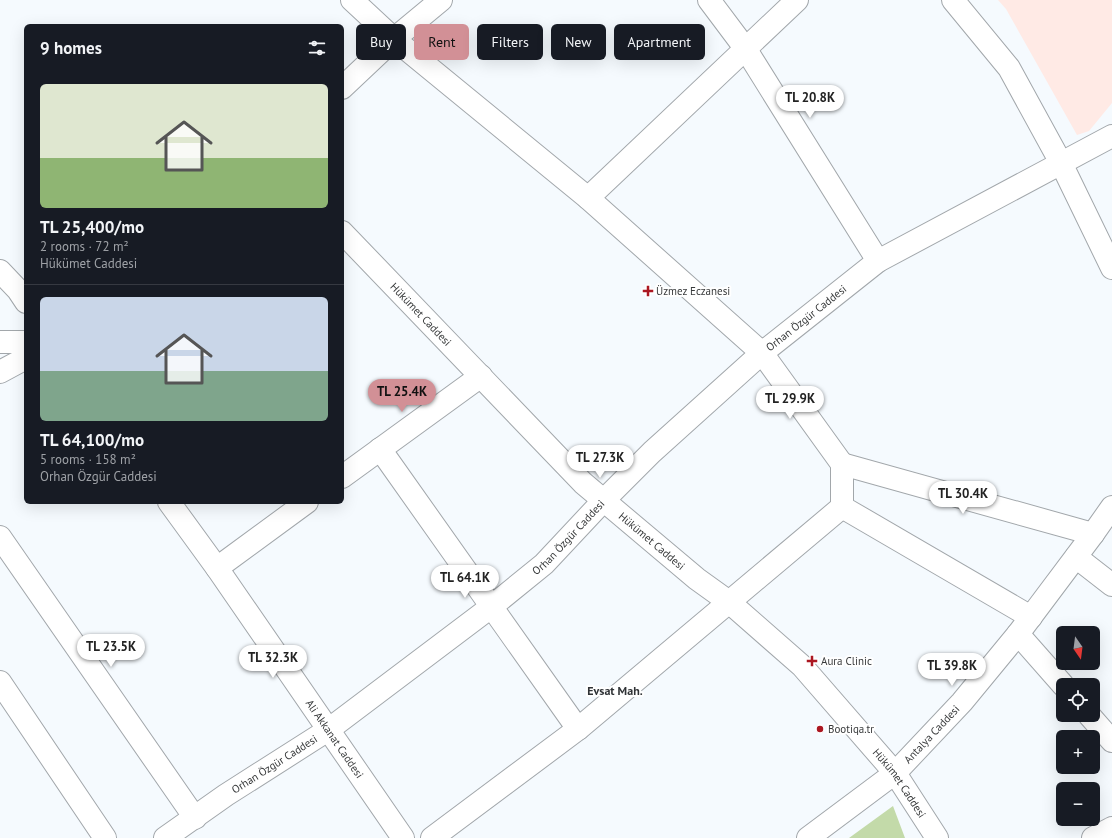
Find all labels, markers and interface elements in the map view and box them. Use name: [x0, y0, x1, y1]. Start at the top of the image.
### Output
chip: Buy: [356, 24, 406, 60]
chip: Rent: [414, 24, 469, 60]
chip: Filters: [477, 24, 543, 60]
chip: New: [551, 24, 606, 60]
chip: Apartment: [614, 24, 705, 60]
text: 9 homes: [40, 37, 102, 59]
icon: filters: [306, 37, 328, 59]
pin: TL 20.8K: [769, 85, 851, 119]
text: TL 20.8K: [785, 89, 835, 106]
icon: home: [148, 110, 220, 182]
text: TL 25,400/mo: [40, 216, 144, 238]
text: 2 rooms · 72 m²: [40, 238, 129, 255]
text: Hükümet Caddesi: [40, 255, 137, 272]
street label: Hükümet Caddesi: [387, 280, 455, 349]
street label: Orhan Özgür Caddesi: [763, 282, 849, 354]
place label: Üzmez Eczanesi: [656, 284, 730, 298]
marker: Üzmez Eczanesi: [643, 286, 653, 296]
icon: home: [148, 323, 220, 395]
pin: TL 25.4K: [361, 379, 443, 413]
text: TL 25.4K: [377, 383, 427, 400]
pin: TL 29.9K: [749, 386, 831, 420]
text: TL 29.9K: [765, 390, 815, 407]
text: TL 64,100/mo: [40, 429, 144, 451]
pin: TL 27.3K: [559, 445, 641, 479]
text: TL 27.3K: [576, 449, 624, 466]
text: 5 rooms · 158 m²: [40, 451, 136, 468]
text: Orhan Özgür Caddesi: [40, 468, 157, 485]
pin: TL 30.4K: [922, 481, 1004, 515]
text: TL 30.4K: [938, 485, 988, 502]
street label: Orhan Özgür Caddesi: [529, 497, 608, 578]
street label: Hükümet Caddesi: [616, 509, 688, 573]
pin: TL 64.1K: [424, 565, 506, 599]
text: TL 64.1K: [440, 569, 490, 586]
north arrow: [1056, 626, 1100, 670]
map controls: [1056, 626, 1100, 826]
pin: TL 23.5K: [70, 634, 152, 668]
text: TL 23.5K: [86, 638, 136, 655]
pin: TL 32.3K: [232, 645, 314, 679]
text: TL 32.3K: [248, 649, 298, 666]
pin: TL 39.8K: [911, 653, 993, 687]
place label: Aura Clinic: [821, 654, 872, 668]
marker: Aura Clinic: [806, 655, 818, 667]
text: TL 39.8K: [927, 657, 977, 674]
button: locate: [1056, 678, 1100, 722]
district label: Evsat Mah.: [587, 683, 643, 698]
street label: Ali Akkanat Caddesi: [303, 697, 367, 781]
street label: Antalya Caddesi: [901, 702, 963, 766]
place label: Bootiqa.tr: [828, 722, 874, 736]
marker: Bootiqa.tr: [815, 724, 825, 734]
button: +: [1056, 730, 1100, 774]
street label: Orhan Özgür Caddesi: [229, 732, 320, 797]
street label: Hükümet Caddesi: [870, 745, 929, 820]
button: −: [1056, 782, 1100, 826]

